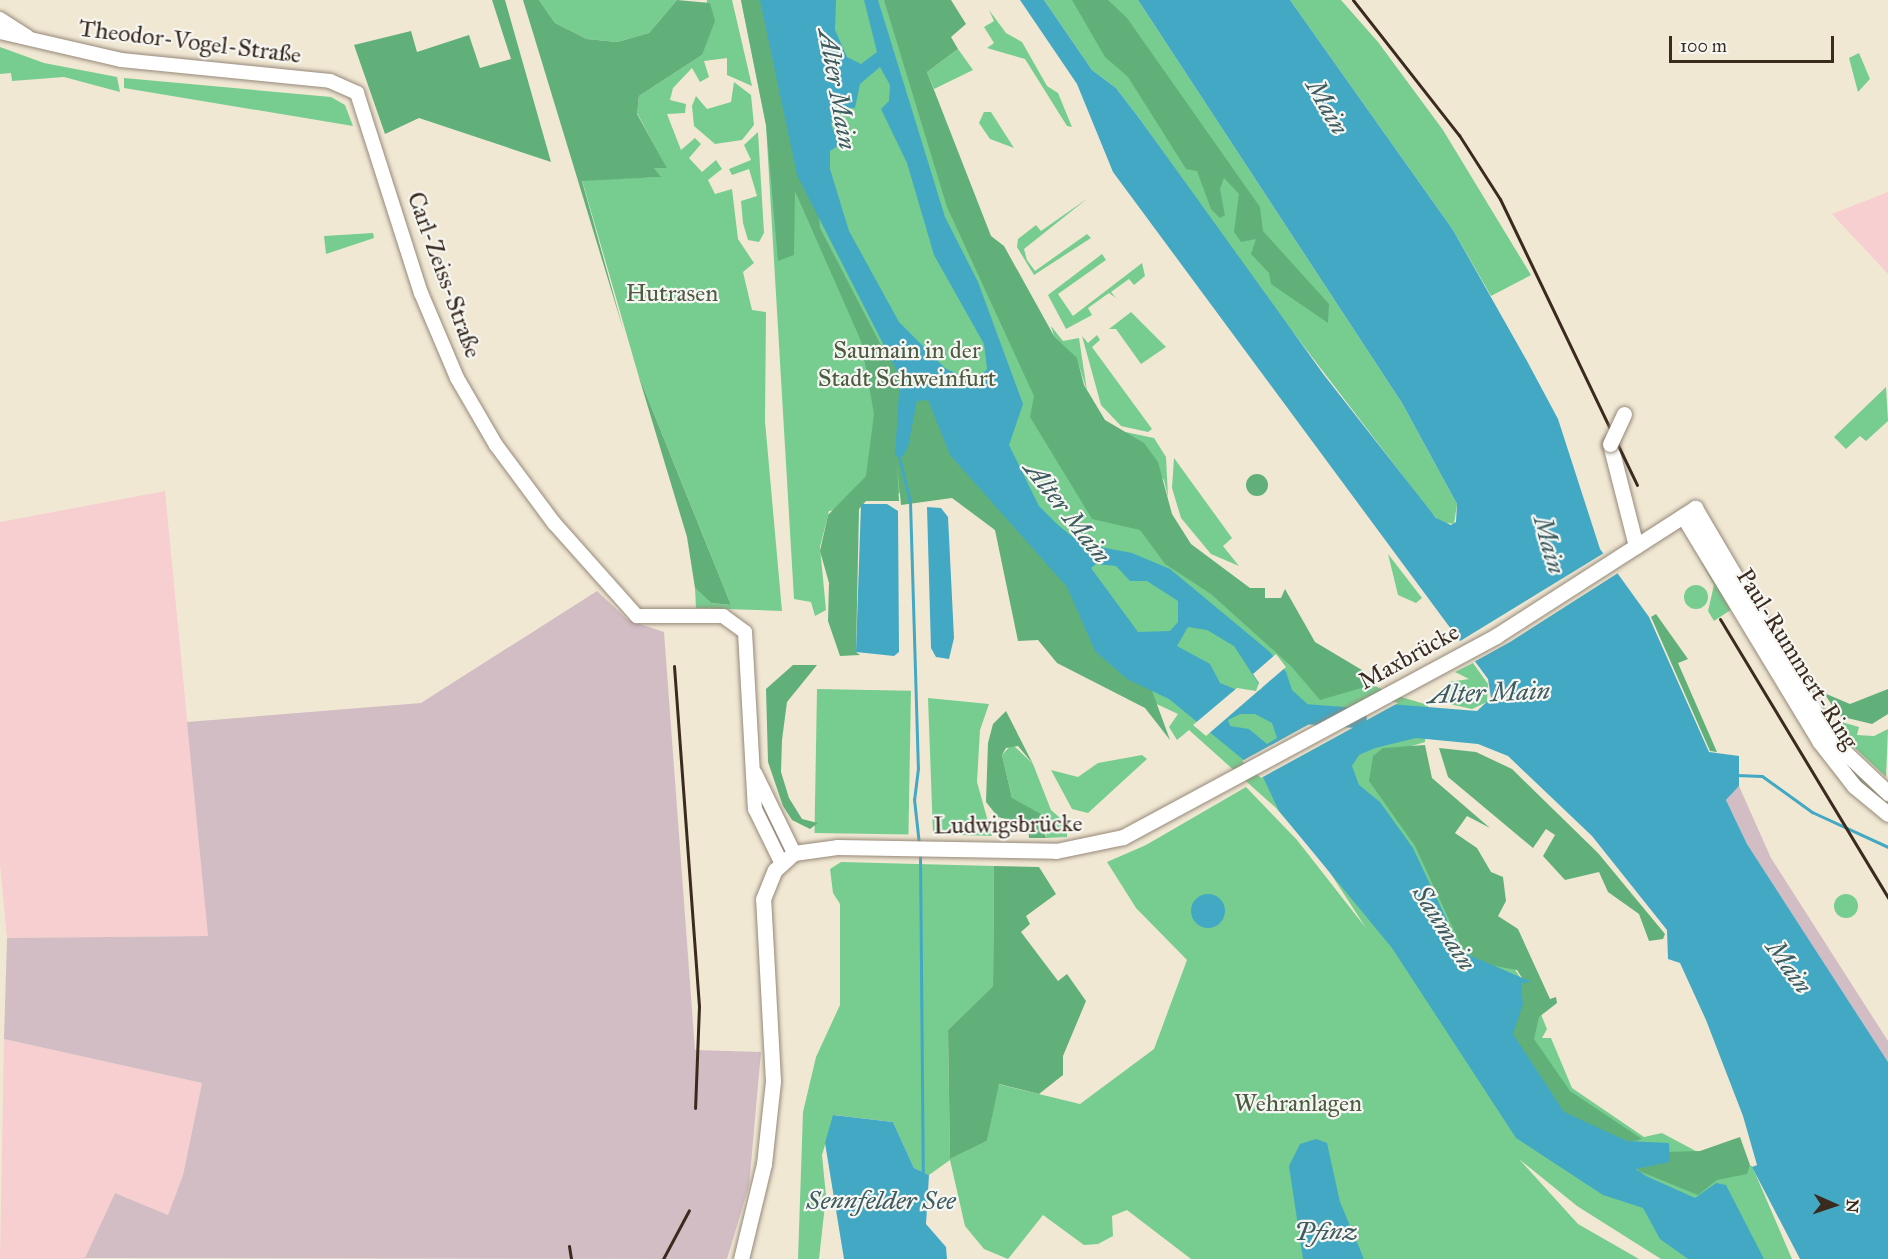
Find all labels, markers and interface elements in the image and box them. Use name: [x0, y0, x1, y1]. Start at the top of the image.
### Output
street label: Theodor-Vogel-Straße: [77, 14, 303, 70]
scale bar: [1672, 24, 1837, 62]
water label: Alter Main: [811, 26, 863, 152]
text: 100 m: [1680, 35, 1727, 57]
water label: Main: [1299, 74, 1355, 140]
street label: Carl-Zeiss-Straße: [401, 188, 487, 362]
park label: Hutrasen: [626, 280, 718, 308]
park label: Saumain in der Stadt Schweinfurt: [818, 337, 996, 393]
water label: Alter Main: [1017, 454, 1117, 570]
water label: Main: [1526, 513, 1572, 577]
street label: Paul-Rummert-Ring: [1730, 563, 1864, 755]
street label: Maxbrücke: [1354, 618, 1464, 696]
water label: Alter Main: [1427, 675, 1551, 711]
street label: Ludwigsbrücke: [933, 809, 1083, 841]
water label: Saumain: [1406, 880, 1482, 976]
water label: Main: [1759, 934, 1819, 1000]
park label: Wehranlagen: [1234, 1090, 1362, 1118]
north arrow: [1804, 1175, 1864, 1235]
water label: Sennfelder See: [806, 1185, 956, 1217]
text: N: [1843, 1199, 1862, 1213]
water label: Pfinz: [1294, 1216, 1358, 1248]

